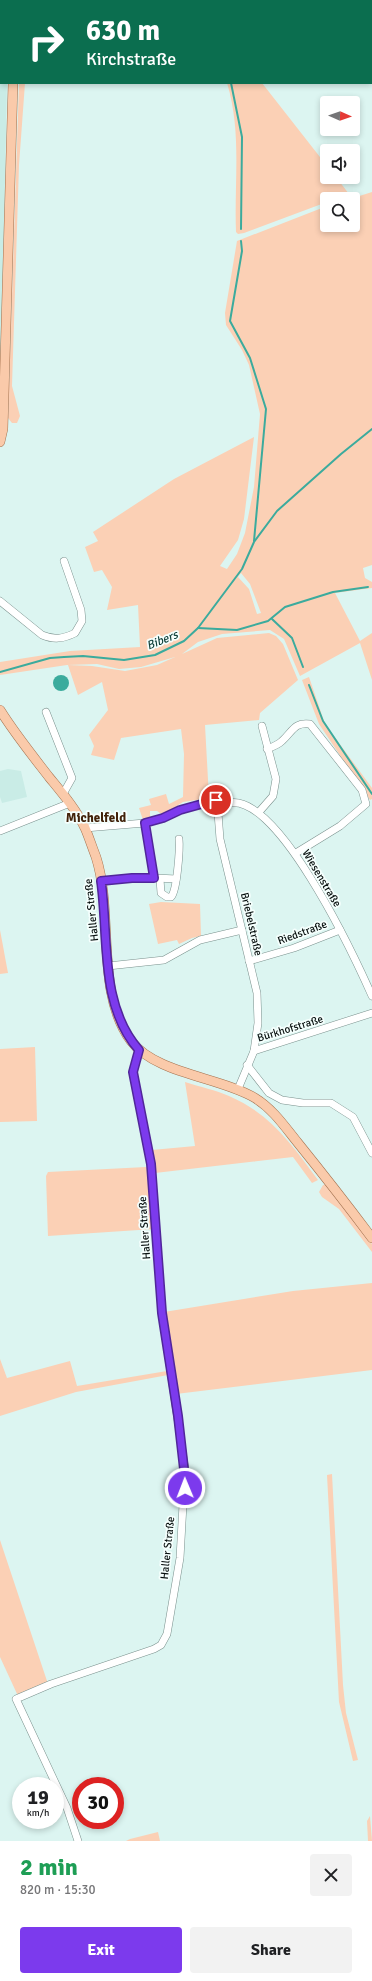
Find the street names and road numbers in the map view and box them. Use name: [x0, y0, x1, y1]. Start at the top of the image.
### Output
street label: Wiesenstraße: [299, 847, 344, 909]
street label: Haller Straße: [82, 878, 101, 942]
street label: Briebelstraße: [238, 891, 265, 957]
street label: Riedstraße: [276, 918, 329, 947]
street label: Bürkhofstraße: [256, 1012, 325, 1045]
street label: Haller Straße: [136, 1196, 153, 1260]
street label: Haller Straße: [158, 1516, 177, 1580]

